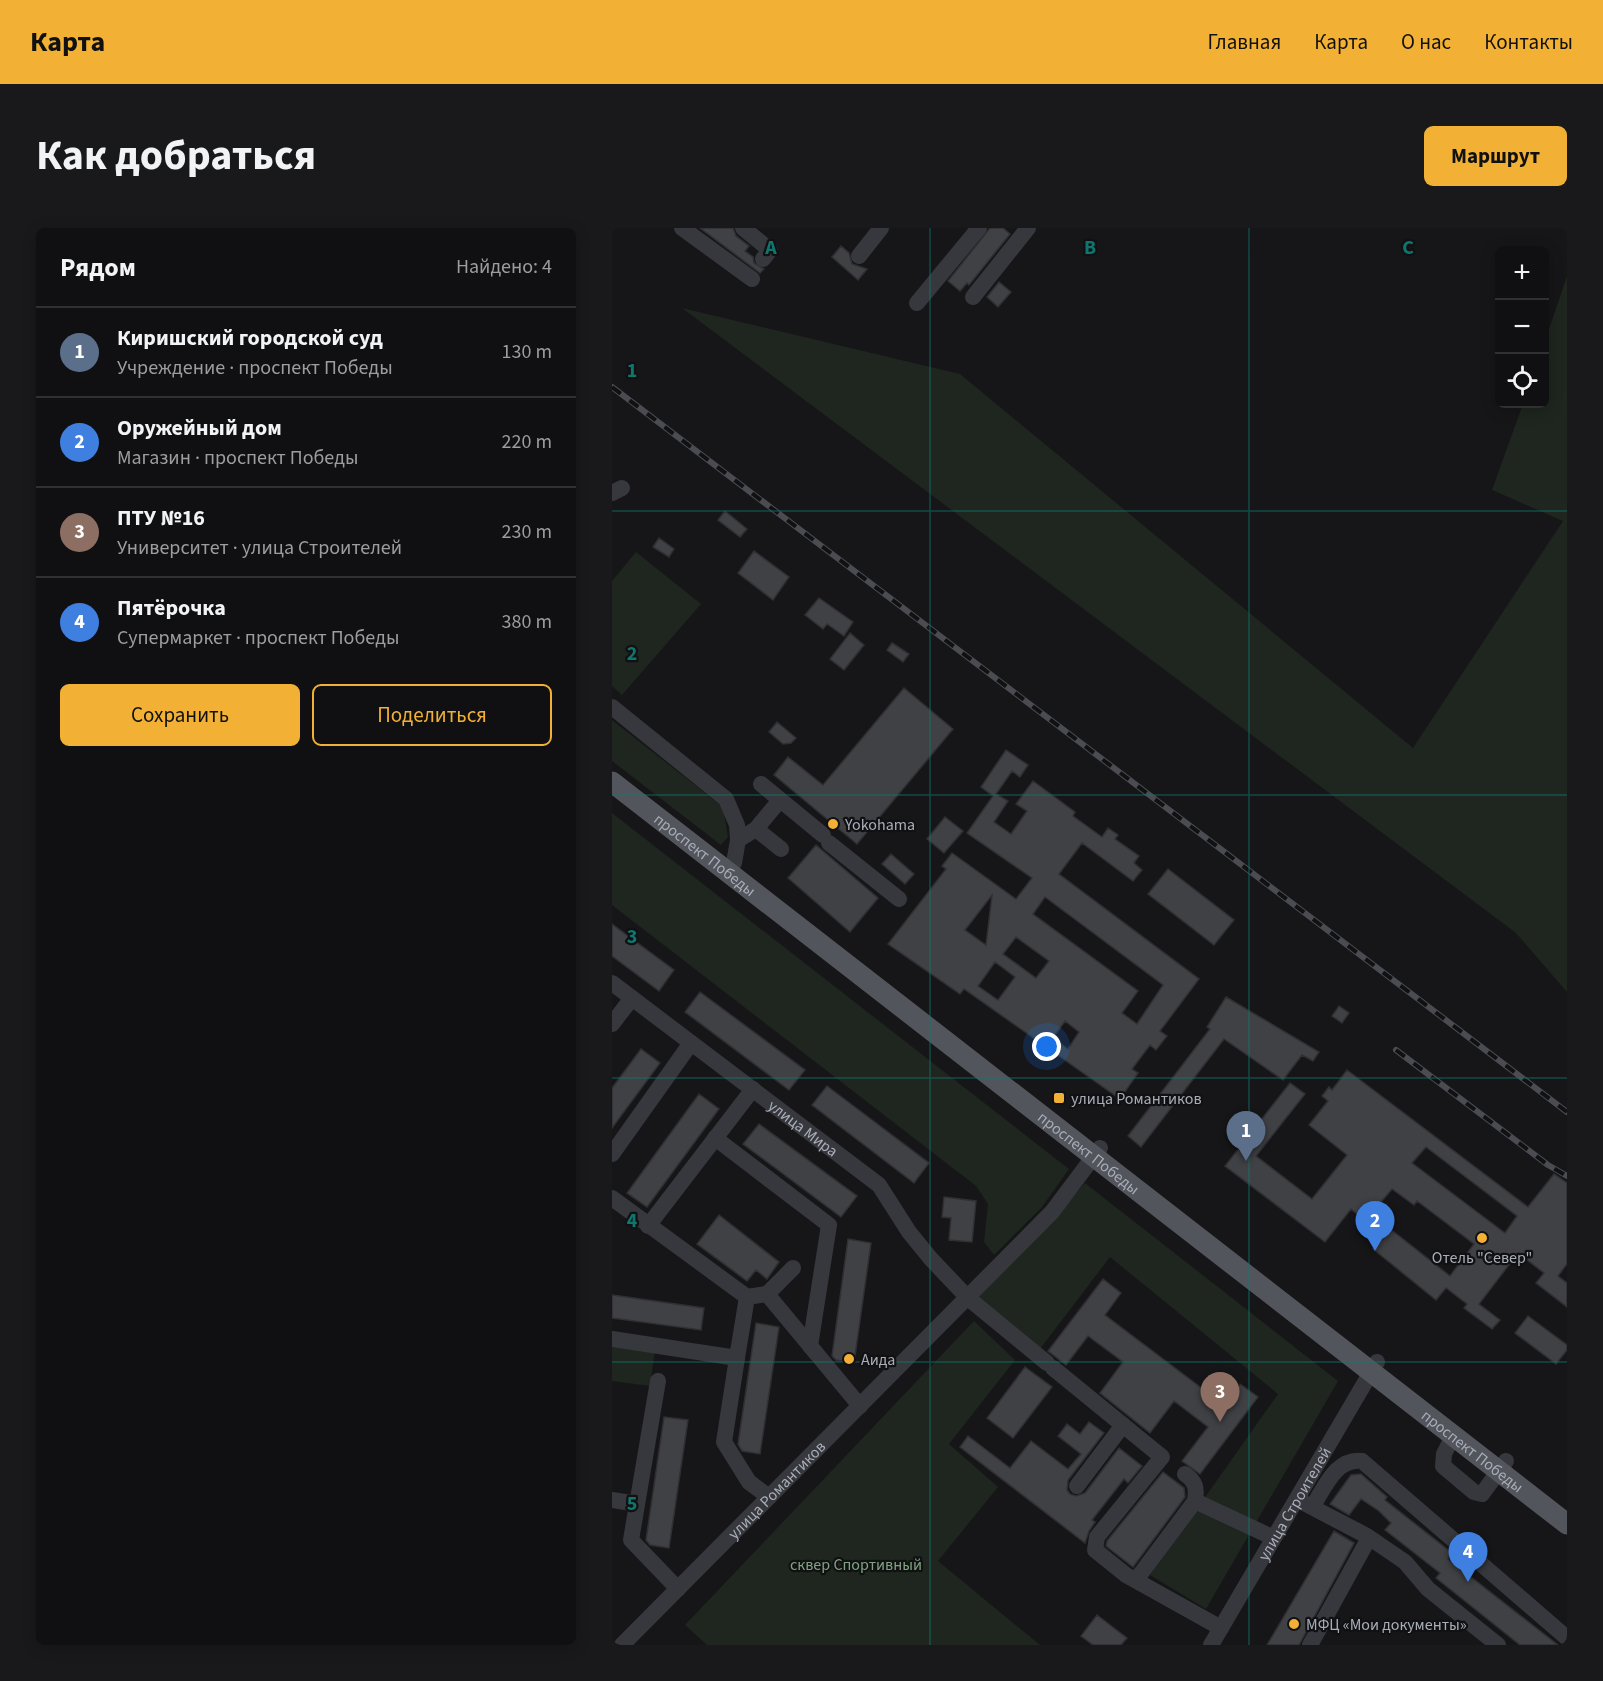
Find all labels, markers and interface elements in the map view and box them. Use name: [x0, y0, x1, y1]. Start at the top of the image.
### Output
text: Карта: [30, 22, 105, 62]
text: Главная: [1208, 27, 1281, 57]
text: Карта: [1314, 27, 1368, 57]
text: О нас: [1401, 27, 1451, 57]
text: Контакты: [1484, 27, 1573, 57]
text: Как добраться: [36, 126, 316, 186]
button: Маршрут: [1424, 126, 1567, 186]
text: A: [764, 234, 777, 262]
text: B: [1084, 234, 1096, 262]
text: C: [1402, 234, 1414, 262]
map controls: [1495, 246, 1549, 408]
button: +: [1495, 246, 1549, 300]
text: Рядом: [60, 249, 136, 286]
text: Найдено: 4: [456, 253, 552, 281]
button: −: [1495, 300, 1549, 354]
text: Киришский городской суд: [117, 322, 383, 354]
text: 1: [74, 338, 85, 366]
text: 130 m: [502, 338, 552, 366]
text: Учреждение · проспект Победы: [117, 354, 393, 382]
button: locate: [1495, 354, 1549, 408]
text: 1: [627, 357, 637, 385]
text: Оружейный дом: [117, 412, 282, 444]
text: 2: [74, 428, 85, 456]
text: 220 m: [502, 428, 552, 456]
text: Магазин · проспект Победы: [117, 444, 358, 472]
text: ПТУ №16: [117, 502, 205, 534]
text: 3: [74, 518, 85, 546]
text: 230 m: [502, 518, 552, 546]
text: Университет · улица Строителей: [117, 534, 402, 562]
text: Пятёрочка: [117, 592, 226, 624]
text: 4: [74, 608, 85, 636]
text: 380 m: [502, 608, 552, 636]
text: Супермаркет · проспект Победы: [117, 624, 399, 652]
text: 2: [627, 640, 637, 668]
button: Сохранить: [60, 684, 300, 746]
button: Поделиться: [312, 684, 552, 746]
street label: проспект Победы: [649, 809, 760, 902]
place label: Yokohama: [844, 814, 915, 836]
marker: Yokohama: [826, 817, 840, 831]
text: 3: [627, 923, 637, 951]
your location: [1032, 1032, 1061, 1061]
place label: улица Романтиков: [1071, 1088, 1202, 1110]
marker: улица Романтиков: [1052, 1091, 1066, 1105]
street label: улица Мира: [763, 1095, 842, 1162]
street label: проспект Победы: [1033, 1107, 1144, 1200]
pin: 1: [1226, 1112, 1266, 1161]
pin: 2: [1356, 1202, 1395, 1251]
text: 4: [627, 1207, 638, 1235]
marker: Отель "Север": [1475, 1231, 1489, 1245]
place label: Отель "Север": [1432, 1247, 1532, 1269]
place label: Аида: [861, 1349, 895, 1371]
marker: Аида: [842, 1352, 856, 1366]
pin: 3: [1200, 1372, 1240, 1422]
street label: проспект Победы: [1417, 1405, 1528, 1498]
street label: улица Романтиков: [723, 1436, 831, 1544]
street label: улица Строителей: [1253, 1443, 1337, 1565]
text: 5: [627, 1490, 637, 1518]
pin: 4: [1448, 1532, 1488, 1582]
park label: сквер Спортивный: [790, 1554, 922, 1576]
place label: МФЦ «Мои документы»: [1306, 1614, 1467, 1636]
marker: МФЦ «Мои документы»: [1287, 1617, 1301, 1631]

